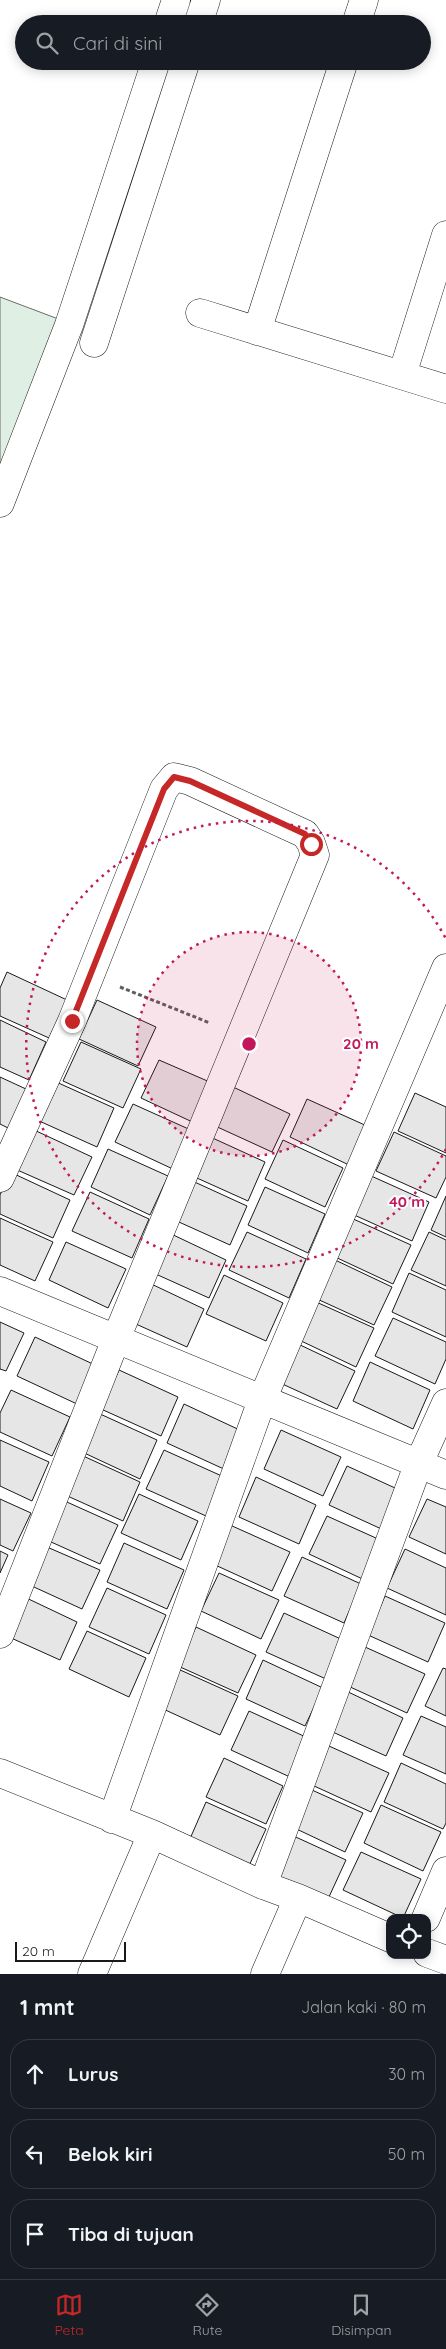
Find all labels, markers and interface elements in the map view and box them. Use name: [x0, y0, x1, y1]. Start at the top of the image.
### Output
search box: [15, 15, 431, 70]
icon: search: [33, 29, 61, 57]
text: Cari di sini: [73, 31, 162, 55]
route start: [300, 833, 323, 856]
route end: [61, 1010, 84, 1033]
text: 20 m: [343, 1034, 379, 1053]
centre of rings: [240, 1035, 258, 1053]
text: 40 m: [389, 1192, 425, 1211]
map controls: [386, 1914, 431, 1959]
button: locate: [386, 1914, 431, 1959]
scale bar: [15, 1939, 126, 1962]
text: 20 m: [22, 1942, 55, 1960]
text: 1 mnt: [20, 1994, 75, 2020]
text: Jalan kaki · 80 m: [301, 1997, 426, 2017]
icon: ahead: [21, 2060, 49, 2088]
text: Lurus: [68, 2062, 118, 2086]
text: 30 m: [388, 2064, 425, 2084]
icon: left: [21, 2140, 49, 2168]
text: Belok kiri: [68, 2142, 153, 2166]
text: 50 m: [388, 2144, 425, 2164]
icon: arrive: [21, 2220, 49, 2248]
text: Tiba di tujuan: [68, 2222, 194, 2246]
tab: Peta: [54, 2291, 84, 2339]
tab: Rute: [193, 2291, 222, 2339]
tab: Disimpan: [331, 2291, 392, 2339]

